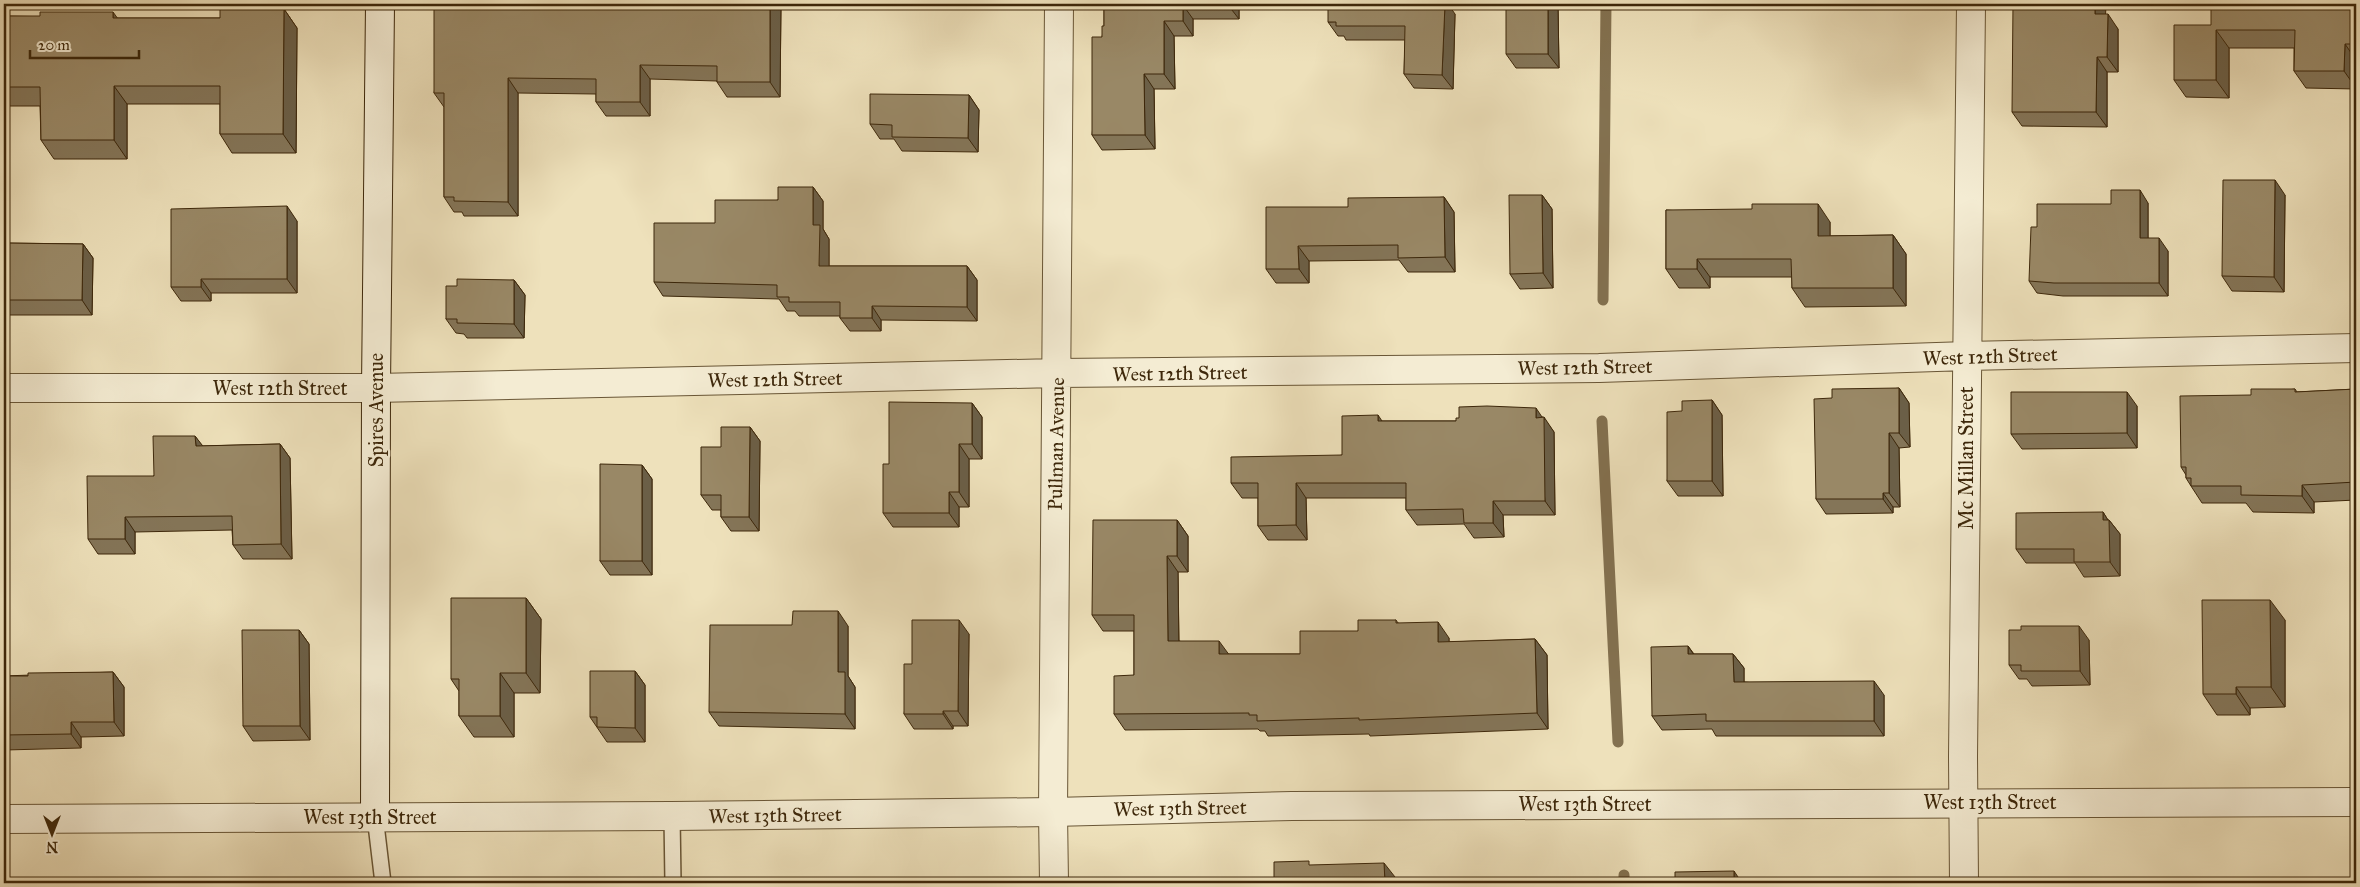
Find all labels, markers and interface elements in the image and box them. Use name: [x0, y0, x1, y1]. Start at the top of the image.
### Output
scale bar: [30, 28, 139, 60]
text: 20 m: [38, 36, 70, 54]
street label: West 12th Street: [1922, 342, 2058, 370]
street label: Spires Avenue: [364, 353, 388, 467]
street label: West 12th Street: [1517, 354, 1653, 380]
street label: West 12th Street: [1112, 360, 1248, 386]
street label: West 12th Street: [707, 366, 843, 392]
street label: West 12th Street: [212, 376, 348, 400]
street label: Pullman Avenue: [1043, 377, 1069, 511]
street label: Mc Millan Street: [1954, 386, 1978, 530]
street label: West 13th Street: [1923, 790, 2057, 814]
street label: West 13th Street: [1518, 792, 1652, 816]
street label: West 13th Street: [1113, 795, 1247, 821]
street label: West 13th Street: [708, 802, 842, 828]
street label: West 13th Street: [303, 805, 437, 829]
north arrow: [28, 810, 78, 860]
text: N: [46, 838, 58, 855]

